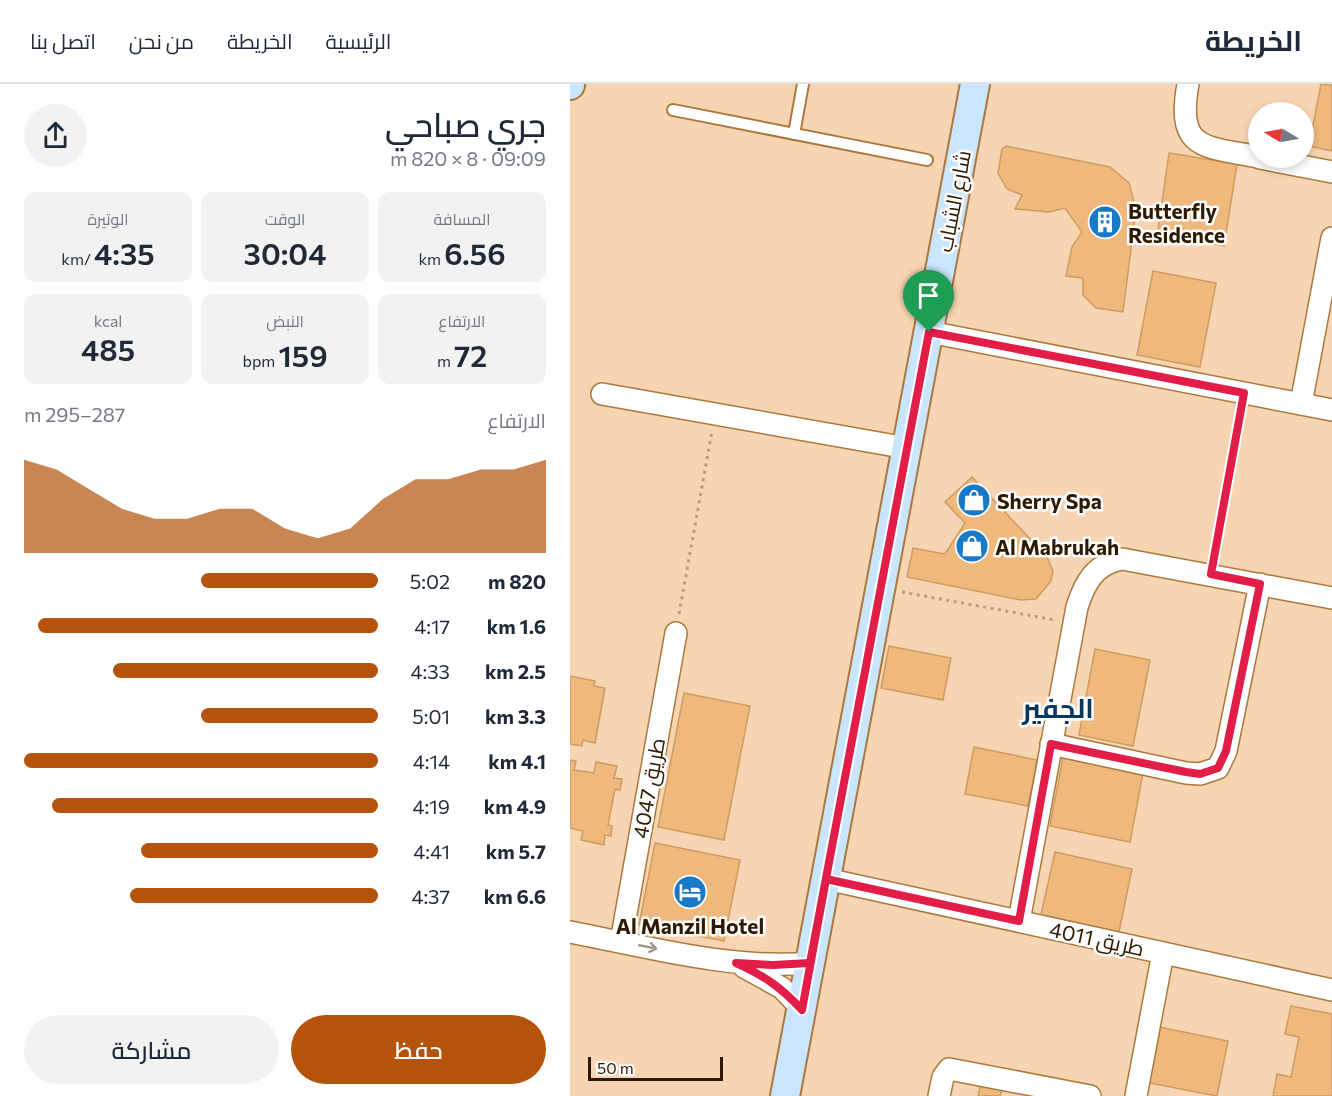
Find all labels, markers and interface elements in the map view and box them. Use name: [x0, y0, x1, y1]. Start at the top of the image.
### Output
text: الخريطة: [1205, 23, 1302, 57]
text: اتصل بنا: [30, 28, 96, 53]
text: من نحن: [129, 28, 194, 53]
text: الخريطة: [227, 28, 293, 53]
text: الرئيسية: [326, 28, 391, 53]
north arrow: [1248, 102, 1314, 168]
map controls: [1248, 102, 1314, 168]
text: جري صباحي: [385, 103, 546, 144]
button: share: [24, 104, 87, 167]
text: 09:09 · 8 × 820 m: [390, 146, 546, 170]
street label: شارع الشباب: [931, 148, 978, 255]
place label: Butterfly Residence: [1128, 198, 1225, 247]
building icon: Butterfly Residence: [1087, 204, 1123, 240]
text: الوتيرة: [87, 209, 129, 228]
text: الوقت: [265, 209, 305, 228]
text: المسافة: [434, 209, 490, 228]
text: 4:35: [94, 234, 155, 271]
text: 30:04: [244, 234, 326, 271]
text: 6.56: [444, 234, 506, 271]
text: /km: [61, 249, 94, 268]
text: km: [418, 249, 444, 268]
pin: [903, 270, 954, 332]
icon: arrive: [912, 279, 945, 312]
text: kcal: [94, 311, 122, 330]
text: النبض: [266, 311, 304, 330]
text: الارتفاع: [439, 311, 485, 330]
text: 485: [81, 330, 135, 367]
text: 159: [278, 336, 328, 373]
text: 72: [454, 336, 487, 373]
text: bpm: [242, 351, 278, 370]
text: m: [437, 351, 454, 370]
text: 287–295 m: [24, 402, 125, 426]
text: الارتفاع: [487, 408, 546, 432]
shop icon: Sherry Spa: [956, 482, 992, 518]
place label: Sherry Spa: [997, 488, 1102, 513]
shop icon: Al Mabrukah: [954, 528, 990, 564]
place label: Al Mabrukah: [995, 534, 1119, 559]
text: 5:02: [410, 569, 450, 593]
text: 820 m: [488, 569, 546, 593]
text: 4:17: [414, 614, 450, 638]
text: 1.6 km: [487, 614, 546, 638]
text: 4:33: [411, 659, 450, 683]
text: 2.5 km: [485, 659, 546, 683]
district label: الجفير: [1021, 691, 1094, 725]
text: 5:01: [412, 704, 450, 728]
text: 3.3 km: [485, 704, 546, 728]
street label: طريق 4047: [627, 736, 671, 841]
text: 4:14: [413, 749, 450, 773]
text: 4.1 km: [488, 749, 546, 773]
text: 4:19: [413, 794, 450, 818]
text: 4.9 km: [484, 794, 546, 818]
text: 4:41: [413, 839, 450, 863]
text: 5.7 km: [486, 839, 546, 863]
hotel icon: Al Manzil Hotel: [672, 874, 708, 910]
text: 4:37: [411, 884, 450, 908]
text: 6.6 km: [484, 884, 546, 908]
place label: Al Manzil Hotel: [616, 913, 764, 938]
street label: طريق 4011: [1047, 916, 1147, 962]
one-way arrow: [638, 942, 657, 953]
button: مشاركة: [24, 1015, 279, 1084]
button: حفظ: [291, 1015, 546, 1084]
scale bar: [588, 1054, 723, 1082]
text: 50 m: [597, 1058, 634, 1077]

